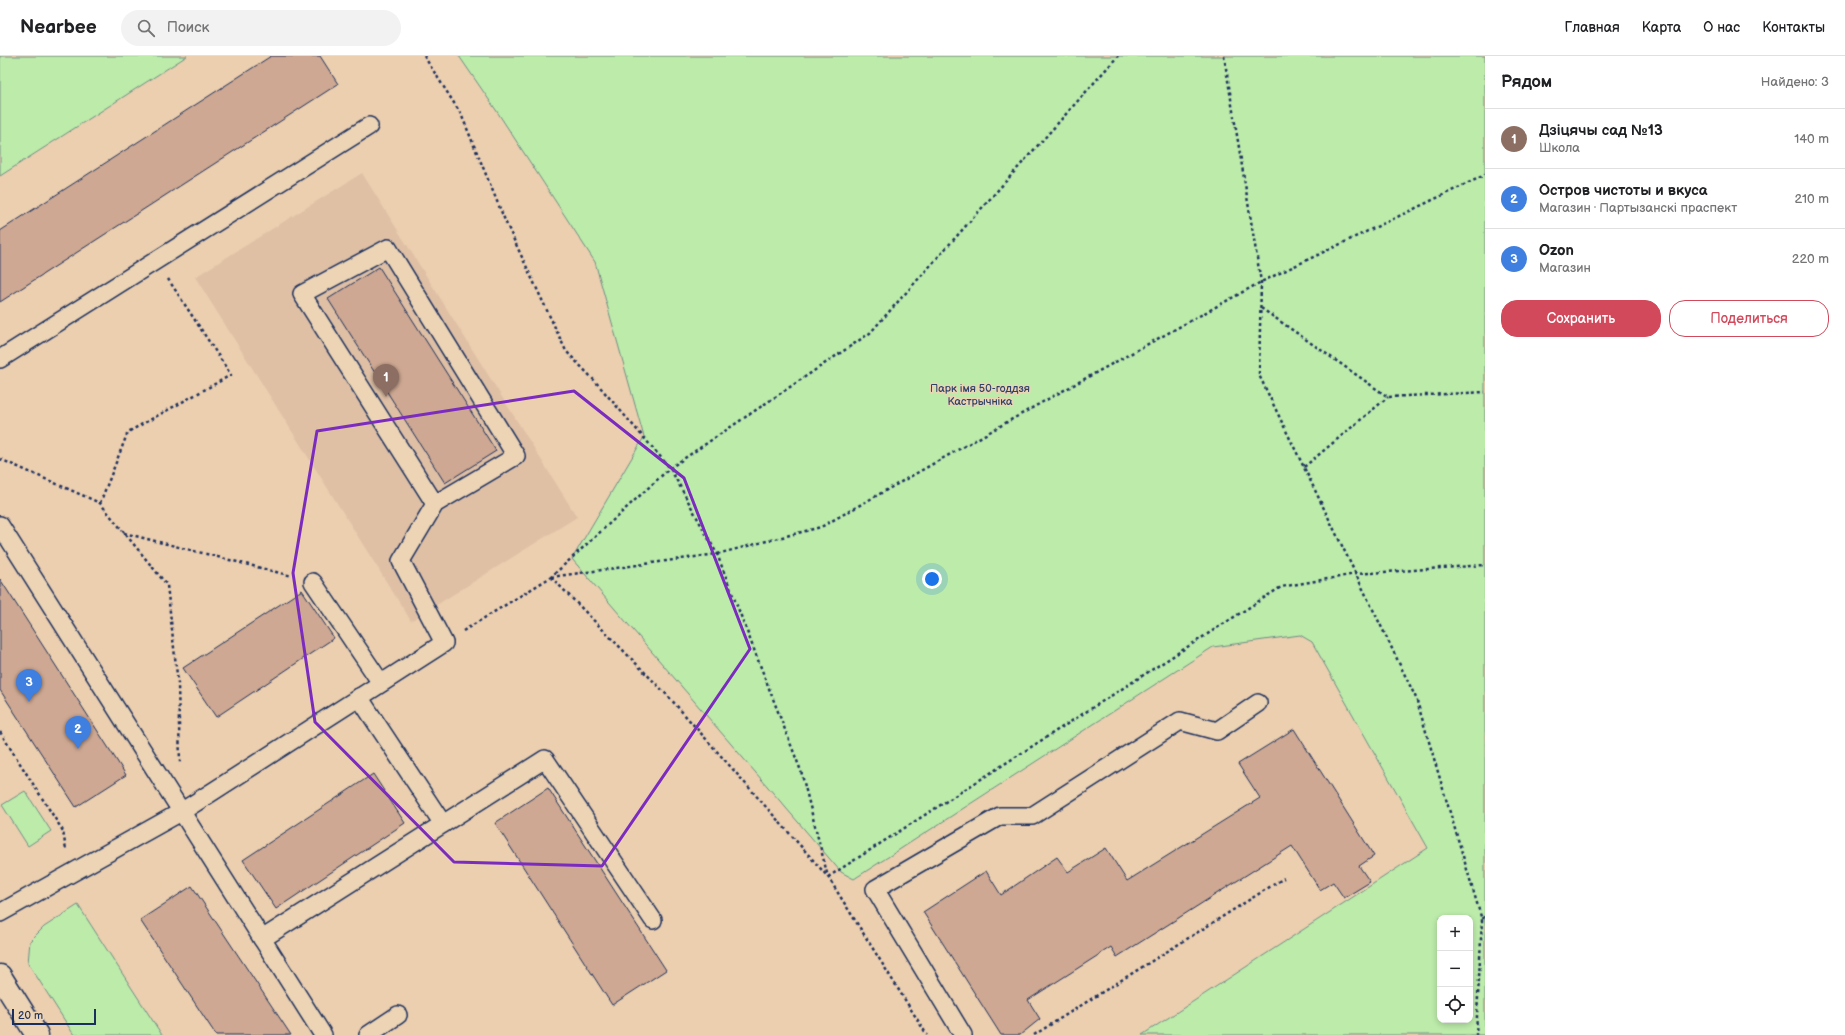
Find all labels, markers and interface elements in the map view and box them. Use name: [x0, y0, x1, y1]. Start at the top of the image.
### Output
search box: [121, 10, 401, 46]
text: Nearbee: [20, 16, 97, 39]
icon: search: [135, 17, 157, 39]
text: Поиск: [167, 18, 210, 37]
text: Главная: [1565, 19, 1620, 36]
text: Карта: [1642, 19, 1681, 36]
text: О нас: [1703, 19, 1740, 36]
text: Контакты: [1762, 19, 1825, 36]
text: Рядом: [1501, 72, 1552, 92]
text: Найдено: 3: [1761, 74, 1829, 90]
text: Дзіцячы сад №13: [1539, 121, 1663, 140]
text: 1: [1511, 131, 1517, 147]
text: 140 m: [1794, 131, 1829, 147]
text: Школа: [1539, 140, 1580, 156]
text: Остров чистоты и вкуса: [1539, 181, 1708, 200]
text: 2: [1510, 191, 1518, 207]
text: 210 m: [1795, 191, 1829, 207]
text: Магазин · Партызанскі праспект: [1539, 200, 1737, 216]
text: Ozon: [1539, 241, 1574, 260]
text: 3: [1510, 251, 1518, 267]
text: 220 m: [1792, 251, 1829, 267]
text: Магазин: [1539, 260, 1591, 276]
button: Сохранить: [1501, 300, 1661, 337]
button: Поделиться: [1669, 300, 1829, 337]
pin: 1: [373, 364, 399, 397]
park label: Парк імя 50-годдзя Кастрычніка: [930, 382, 1030, 408]
your location: [922, 569, 942, 589]
pin: 3: [16, 669, 42, 702]
pin: 2: [65, 716, 91, 749]
map controls: [1437, 915, 1473, 1023]
button: +: [1437, 915, 1473, 951]
button: −: [1437, 951, 1473, 987]
button: locate: [1437, 987, 1473, 1023]
scale bar: [12, 1007, 96, 1026]
text: 20 m: [18, 1009, 43, 1022]

